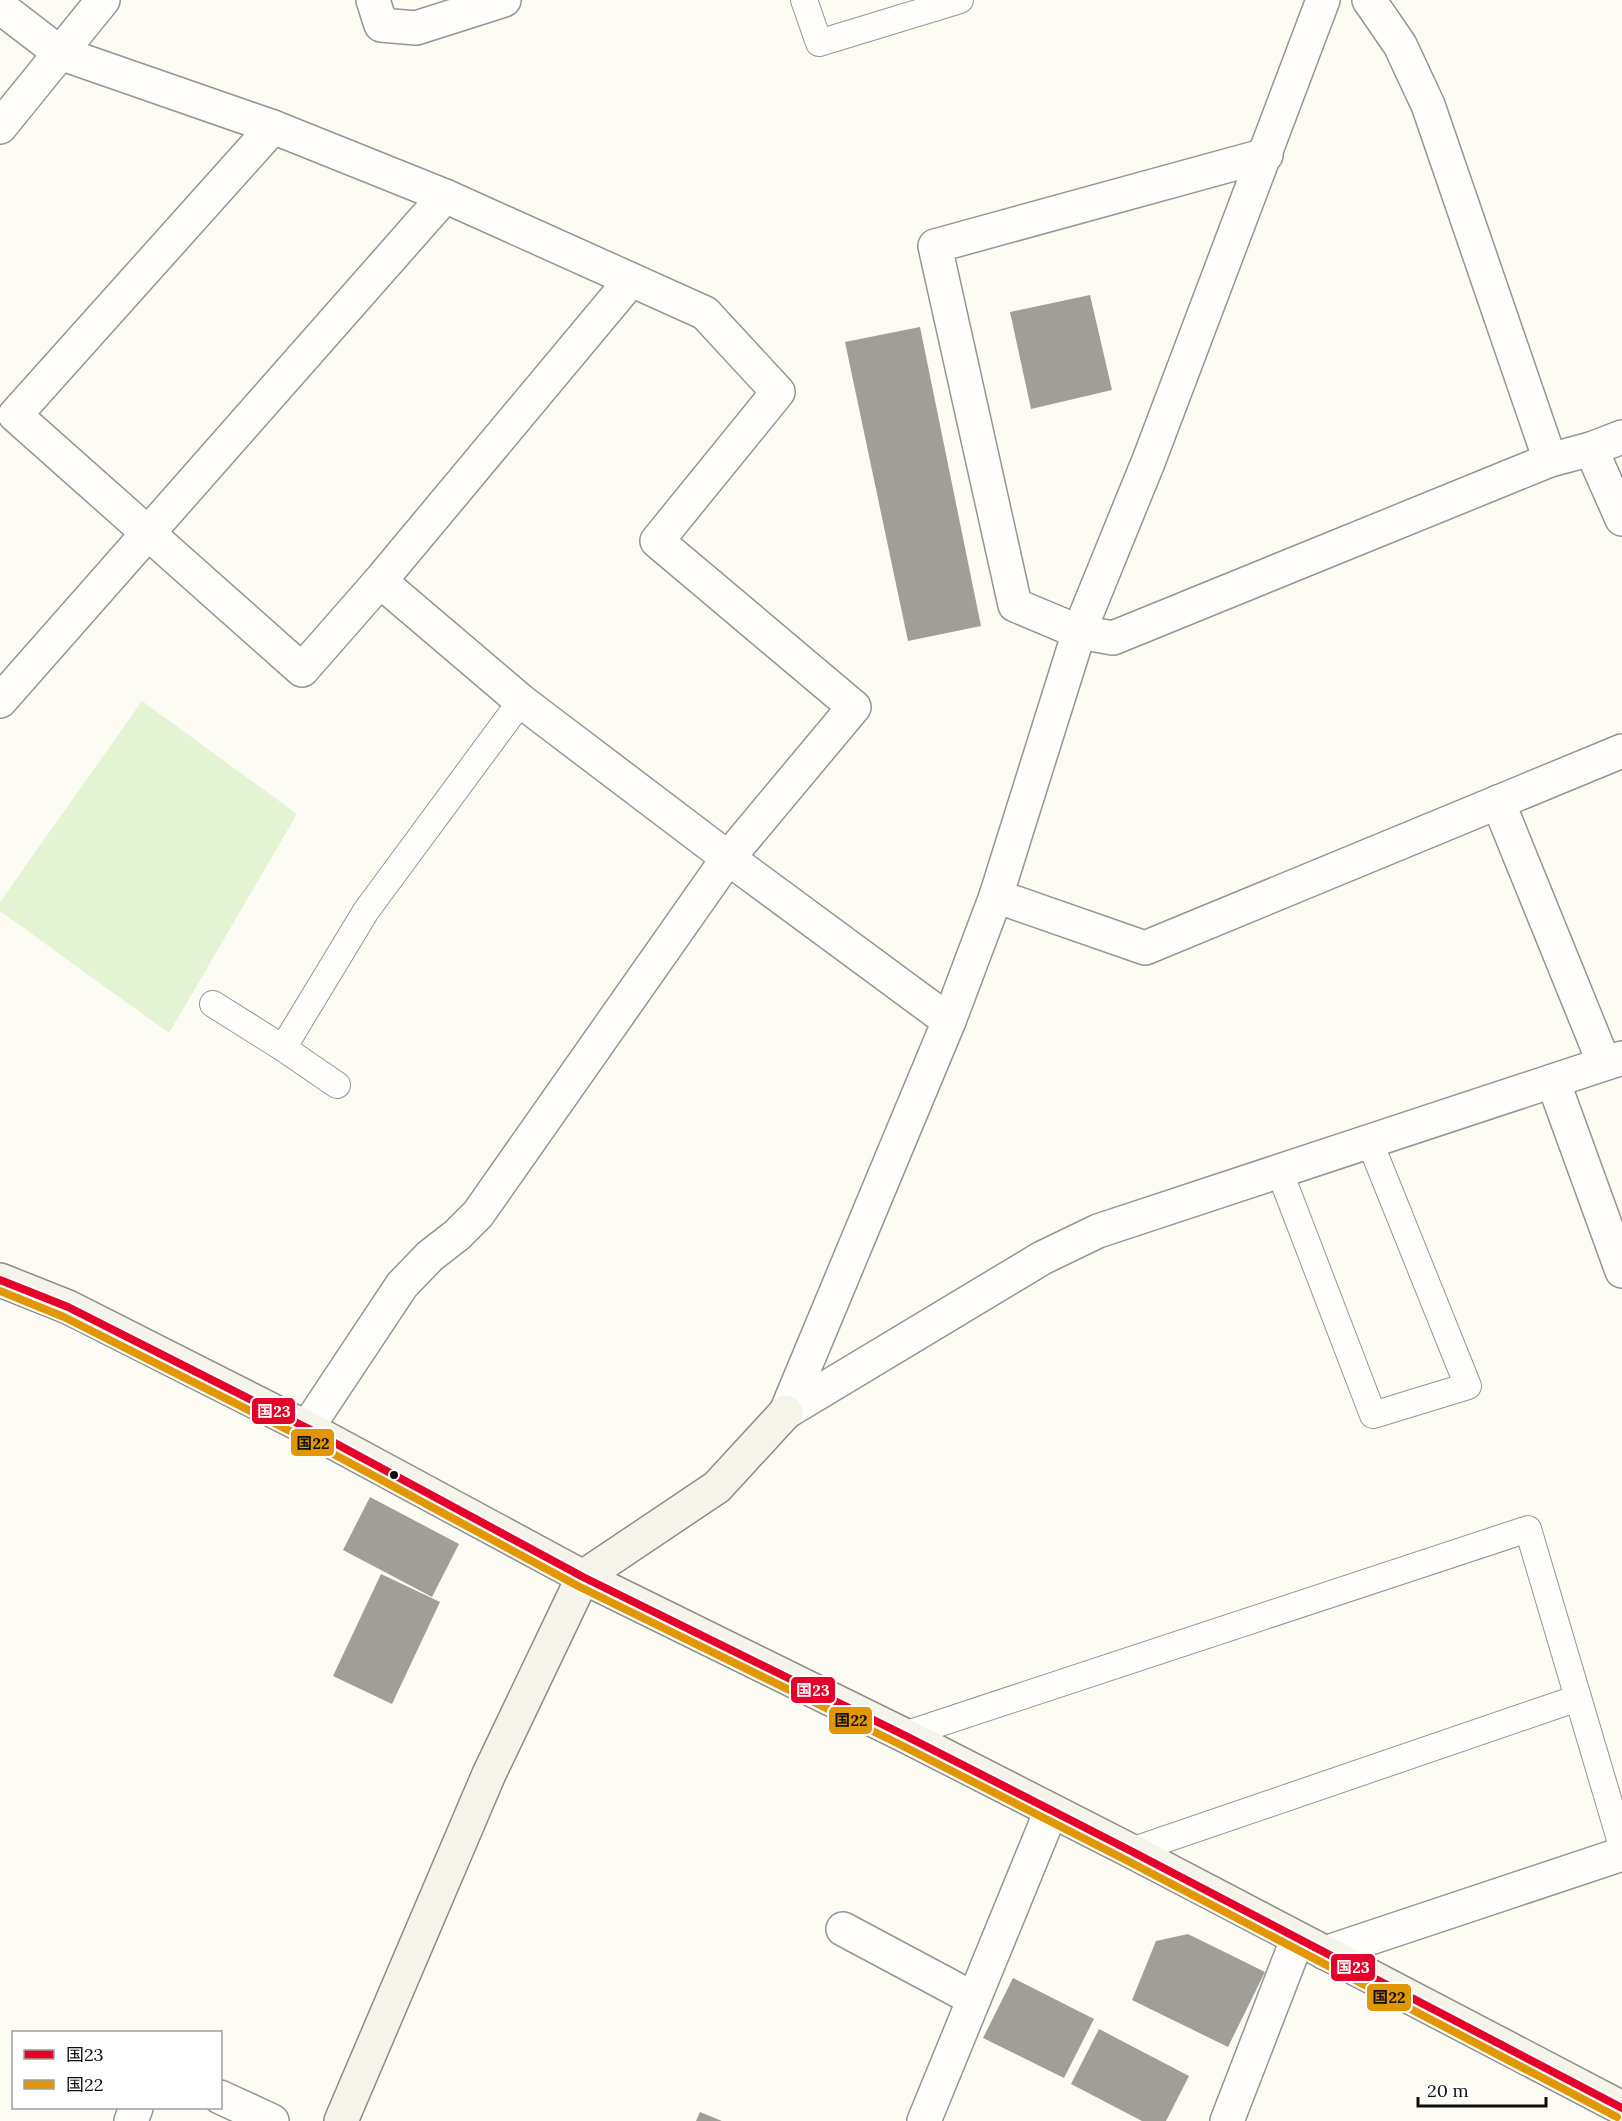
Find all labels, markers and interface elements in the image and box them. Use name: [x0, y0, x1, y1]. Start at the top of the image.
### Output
line badge: 国23: [251, 1397, 296, 1425]
text: 国23: [257, 1401, 291, 1421]
line badge: 国22: [290, 1428, 335, 1457]
text: 国22: [296, 1433, 330, 1453]
unlabelled marker: [388, 1469, 400, 1481]
line badge: 国23: [790, 1676, 836, 1704]
text: 国23: [796, 1680, 830, 1700]
line badge: 国22: [828, 1706, 873, 1735]
text: 国22: [834, 1710, 868, 1730]
line badge: 国23: [1330, 1953, 1376, 1982]
text: 国23: [1336, 1957, 1370, 1977]
line badge: 国22: [1366, 1983, 1412, 2012]
text: 国22: [1372, 1987, 1406, 2007]
legend: [12, 2031, 222, 2109]
text: 国23: [66, 2043, 103, 2066]
scale bar: [1418, 2070, 1546, 2108]
text: 国22: [66, 2073, 103, 2096]
text: 20 m: [1427, 2079, 1469, 2102]

